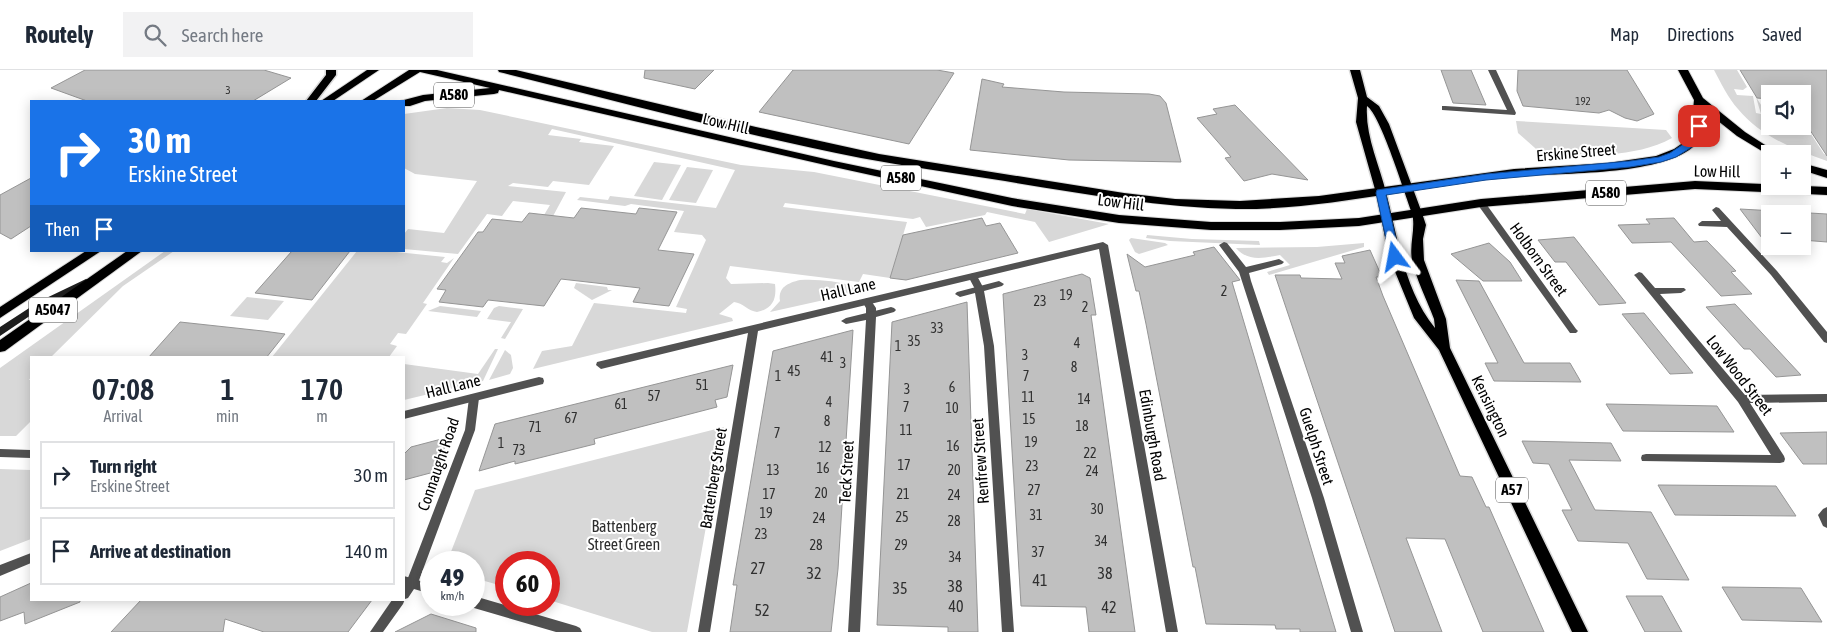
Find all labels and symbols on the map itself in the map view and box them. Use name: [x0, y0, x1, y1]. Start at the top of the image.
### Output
road number: A580: [434, 82, 474, 108]
house number: 3: [225, 84, 231, 96]
house number: 192: [1575, 95, 1591, 107]
pin: [1678, 105, 1720, 147]
street label: Low Hill: [701, 109, 752, 137]
street label: Erskine Street: [1535, 140, 1617, 164]
street label: Low Hill: [1693, 162, 1741, 180]
road number: A580: [881, 166, 921, 190]
road number: A580: [1586, 180, 1626, 206]
street label: Low Hill: [1097, 190, 1146, 214]
street label: Holborn Street: [1506, 219, 1572, 299]
position arrow: [1368, 230, 1420, 282]
street label: Hall Lane: [819, 274, 877, 304]
house number: 2: [1221, 283, 1227, 299]
house number: 19: [1059, 287, 1073, 303]
house number: 23: [1033, 293, 1047, 309]
road number: A5047: [29, 298, 77, 322]
house number: 2: [1082, 299, 1088, 315]
house number: 33: [930, 320, 944, 336]
street label: Low Wood Street: [1703, 331, 1777, 419]
house number: 35: [907, 333, 921, 349]
house number: 4: [1074, 335, 1081, 351]
house number: 1: [895, 338, 901, 354]
house number: 3: [1022, 347, 1028, 363]
house number: 41: [820, 349, 834, 365]
house number: 3: [840, 355, 846, 371]
house number: 8: [1071, 359, 1078, 375]
house number: 45: [787, 363, 801, 379]
house number: 1: [775, 368, 781, 384]
house number: 7: [1023, 368, 1029, 384]
street label: Hall Lane: [424, 370, 482, 402]
street label: Kensington: [1467, 372, 1514, 440]
house number: 51: [695, 377, 709, 393]
house number: 6: [949, 379, 956, 395]
house number: 3: [904, 381, 910, 397]
house number: 57: [647, 388, 661, 404]
street label: Edinburgh Road: [1135, 388, 1170, 482]
house number: 11: [1021, 389, 1035, 405]
house number: 14: [1077, 391, 1091, 407]
house number: 4: [826, 394, 833, 410]
house number: 61: [614, 396, 628, 412]
house number: 7: [903, 399, 909, 415]
house number: 10: [945, 400, 959, 416]
street label: Guelph Street: [1295, 405, 1338, 488]
house number: 67: [564, 410, 578, 426]
house number: 15: [1022, 411, 1036, 427]
house number: 8: [824, 413, 831, 429]
street label: Connaught Road: [414, 415, 463, 513]
street label: Renfrew Street: [968, 417, 992, 505]
house number: 18: [1075, 418, 1089, 434]
house number: 71: [528, 419, 542, 435]
house number: 11: [899, 422, 913, 438]
house number: 7: [774, 425, 780, 441]
street label: Battenberg Street: [696, 426, 731, 530]
house number: 19: [1024, 434, 1038, 450]
house number: 1: [498, 435, 504, 451]
house number: 16: [946, 438, 960, 454]
house number: 12: [818, 439, 832, 455]
street label: Teck Street: [835, 439, 857, 504]
house number: 73: [512, 442, 526, 458]
house number: 22: [1083, 445, 1097, 461]
house number: 17: [897, 457, 911, 473]
house number: 23: [1025, 458, 1039, 474]
house number: 16: [816, 460, 830, 476]
house number: 13: [766, 462, 780, 478]
house number: 20: [947, 462, 961, 478]
house number: 24: [1085, 463, 1099, 479]
road number: A57: [1496, 478, 1528, 502]
house number: 27: [1027, 482, 1041, 498]
house number: 20: [814, 485, 828, 501]
house number: 17: [762, 486, 776, 502]
house number: 21: [896, 486, 910, 502]
house number: 24: [947, 487, 961, 503]
house number: 30: [1090, 501, 1104, 517]
house number: 19: [759, 505, 773, 521]
house number: 31: [1029, 507, 1043, 523]
house number: 25: [895, 509, 909, 525]
house number: 24: [812, 510, 826, 526]
house number: 28: [947, 513, 961, 529]
park label: Battenberg Street Green: [588, 517, 660, 553]
house number: 23: [754, 526, 768, 542]
house number: 34: [1094, 533, 1108, 549]
house number: 28: [809, 537, 823, 553]
house number: 29: [894, 537, 908, 553]
house number: 37: [1031, 544, 1045, 560]
house number: 34: [948, 549, 962, 565]
speed limit sign: 60: [495, 551, 560, 616]
house number: 27: [750, 559, 766, 577]
house number: 32: [806, 564, 822, 582]
house number: 38: [1097, 564, 1113, 582]
house number: 41: [1032, 571, 1048, 589]
house number: 38: [947, 577, 963, 595]
house number: 35: [892, 579, 908, 597]
house number: 40: [948, 597, 964, 615]
house number: 42: [1101, 598, 1117, 616]
house number: 52: [754, 601, 770, 619]

